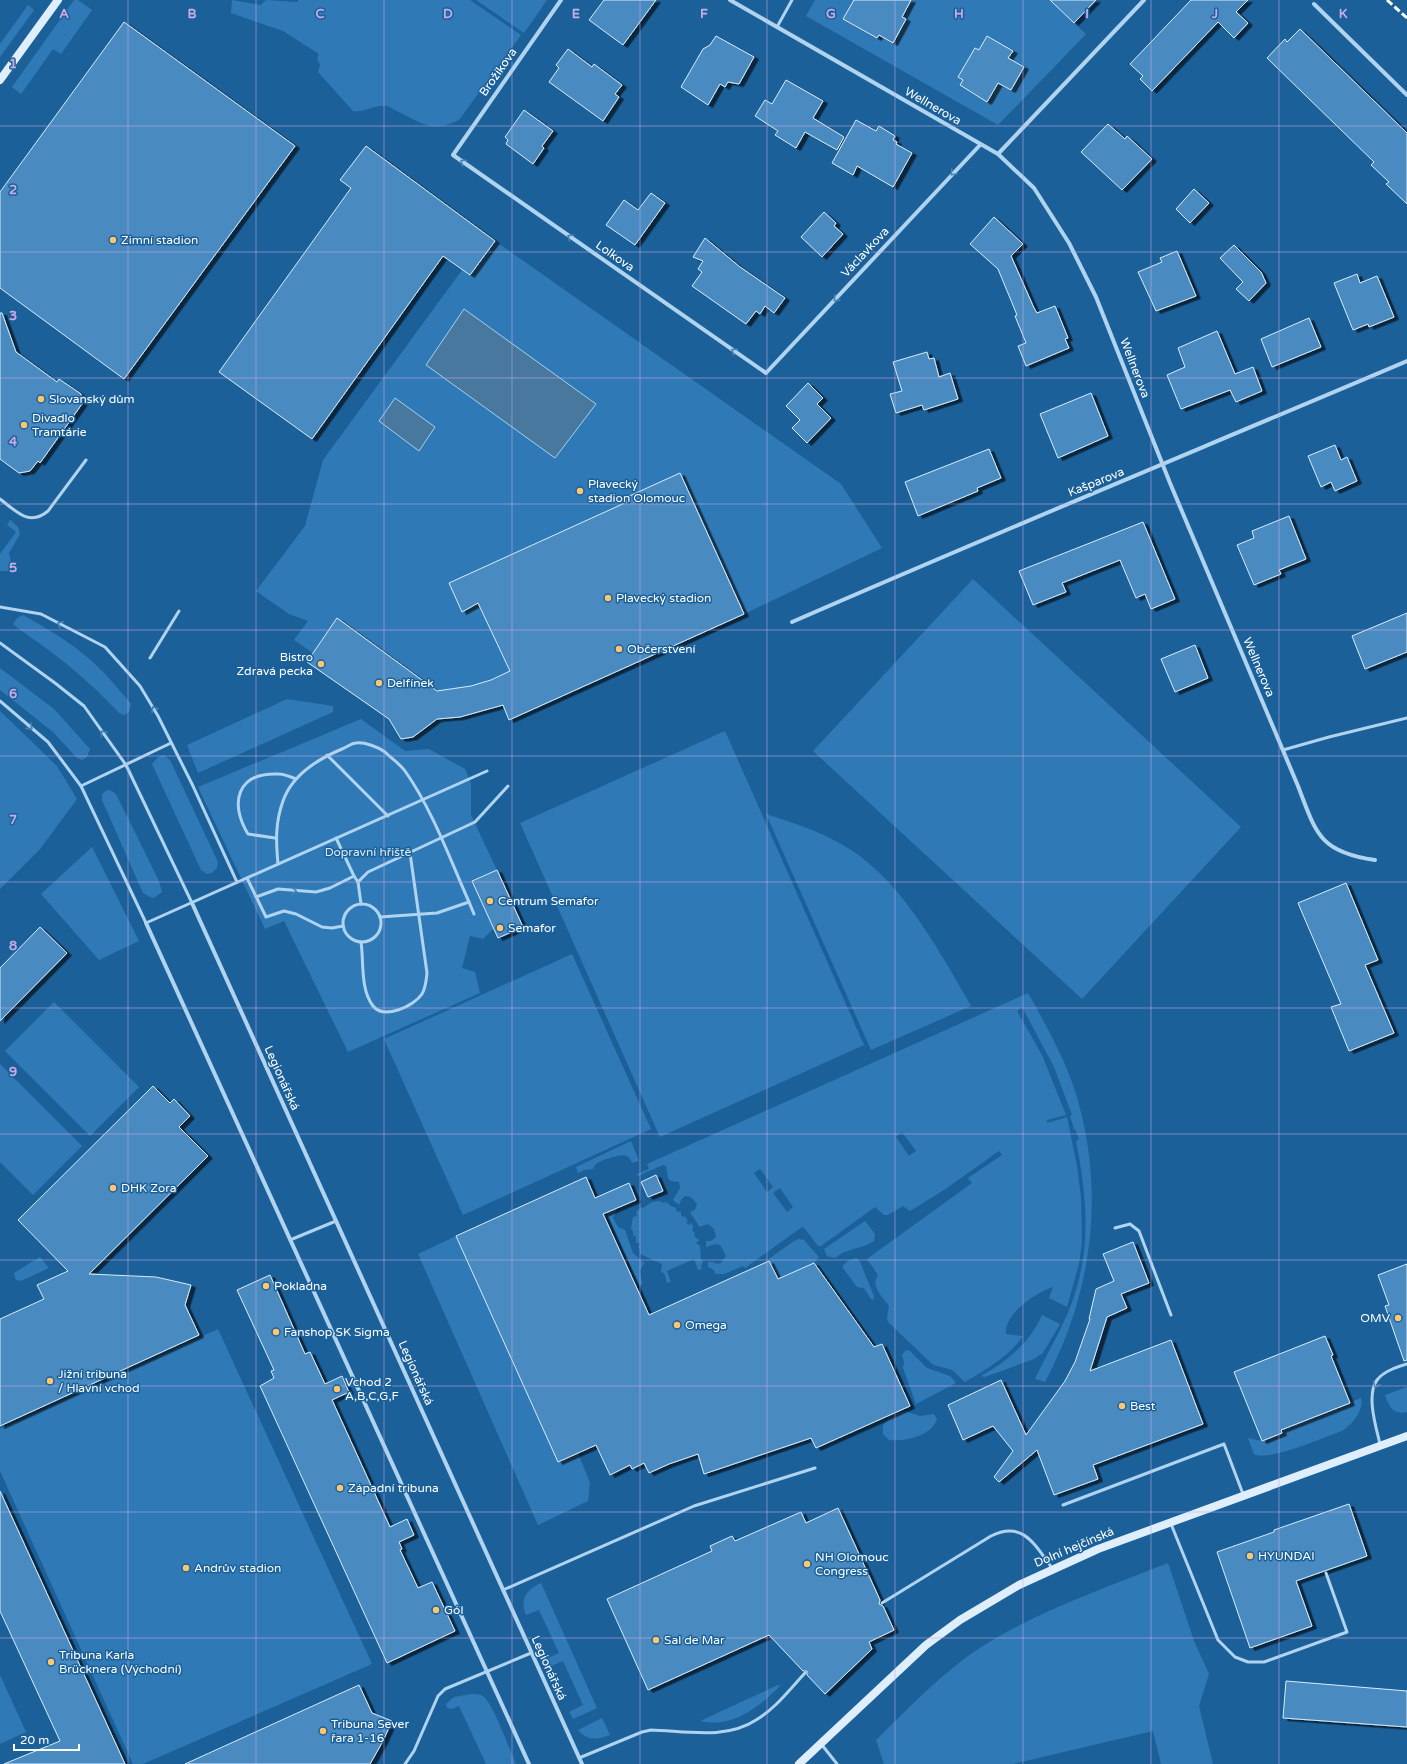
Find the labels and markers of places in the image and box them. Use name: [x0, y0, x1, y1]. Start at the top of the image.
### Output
place label: Zimní stadion: [121, 233, 198, 247]
marker: Zimní stadion: [108, 235, 118, 245]
place label: Slovanský dům: [49, 392, 135, 406]
marker: Slovanský dům: [36, 394, 46, 404]
place label: Divadlo Tramtárie: [32, 411, 87, 439]
marker: Divadlo Tramtárie: [19, 420, 29, 430]
place label: Plavecký stadion Olomouc: [588, 477, 685, 505]
marker: Plavecký stadion Olomouc: [575, 486, 585, 496]
place label: Plavecký stadion: [616, 591, 711, 605]
marker: Plavecký stadion: [603, 593, 613, 603]
place label: Občerstvení: [627, 642, 696, 656]
marker: Občerstvení: [614, 644, 624, 654]
place label: Bistro Zdravá pecka: [236, 650, 313, 678]
marker: Bistro Zdravá pecka: [316, 659, 326, 669]
place label: Delfínek: [387, 676, 434, 690]
marker: Delfínek: [374, 678, 384, 688]
place label: Centrum Semafor: [498, 894, 599, 908]
marker: Centrum Semafor: [485, 896, 495, 906]
place label: Semafor: [508, 921, 556, 935]
marker: Semafor: [495, 923, 505, 933]
place label: DHK Zora: [121, 1181, 177, 1195]
marker: DHK Zora: [108, 1183, 118, 1193]
place label: Pokladna: [274, 1279, 327, 1293]
marker: Pokladna: [261, 1281, 271, 1291]
place label: OMV: [1360, 1311, 1391, 1325]
marker: OMV: [1393, 1313, 1403, 1323]
place label: Omega: [685, 1318, 727, 1332]
marker: Omega: [672, 1320, 682, 1330]
place label: Fanshop SK Sigma: [284, 1325, 390, 1339]
marker: Fanshop SK Sigma: [271, 1327, 281, 1337]
place label: Jižní tribuna / Hlavní vchod: [58, 1367, 140, 1395]
place label: Vchod 2 A,B,C,G,F: [345, 1375, 399, 1403]
marker: Jižní tribuna / Hlavní vchod: [45, 1376, 55, 1386]
marker: Vchod 2 A,B,C,G,F: [332, 1384, 342, 1394]
place label: Best: [1130, 1399, 1156, 1413]
marker: Best: [1117, 1401, 1127, 1411]
place label: Západní tribuna: [348, 1481, 439, 1495]
marker: Západní tribuna: [335, 1483, 345, 1493]
place label: HYUNDAI: [1258, 1549, 1315, 1563]
place label: NH Olomouc Congress: [815, 1550, 889, 1578]
marker: HYUNDAI: [1245, 1551, 1255, 1561]
marker: NH Olomouc Congress: [802, 1559, 812, 1569]
place label: Andrův stadion: [194, 1561, 281, 1575]
marker: Andrův stadion: [181, 1563, 191, 1573]
place label: Gól: [444, 1603, 463, 1617]
marker: Gól: [431, 1605, 441, 1615]
place label: Sal de Mar: [664, 1633, 725, 1647]
marker: Sal de Mar: [651, 1635, 661, 1645]
place label: Tribuna Karla Brücknera (Východní): [59, 1648, 182, 1676]
marker: Tribuna Karla Brücknera (Východní): [46, 1657, 56, 1667]
place label: Tribuna Sever řara 1-16: [331, 1717, 409, 1745]
marker: Tribuna Sever řara 1-16: [318, 1726, 328, 1736]

